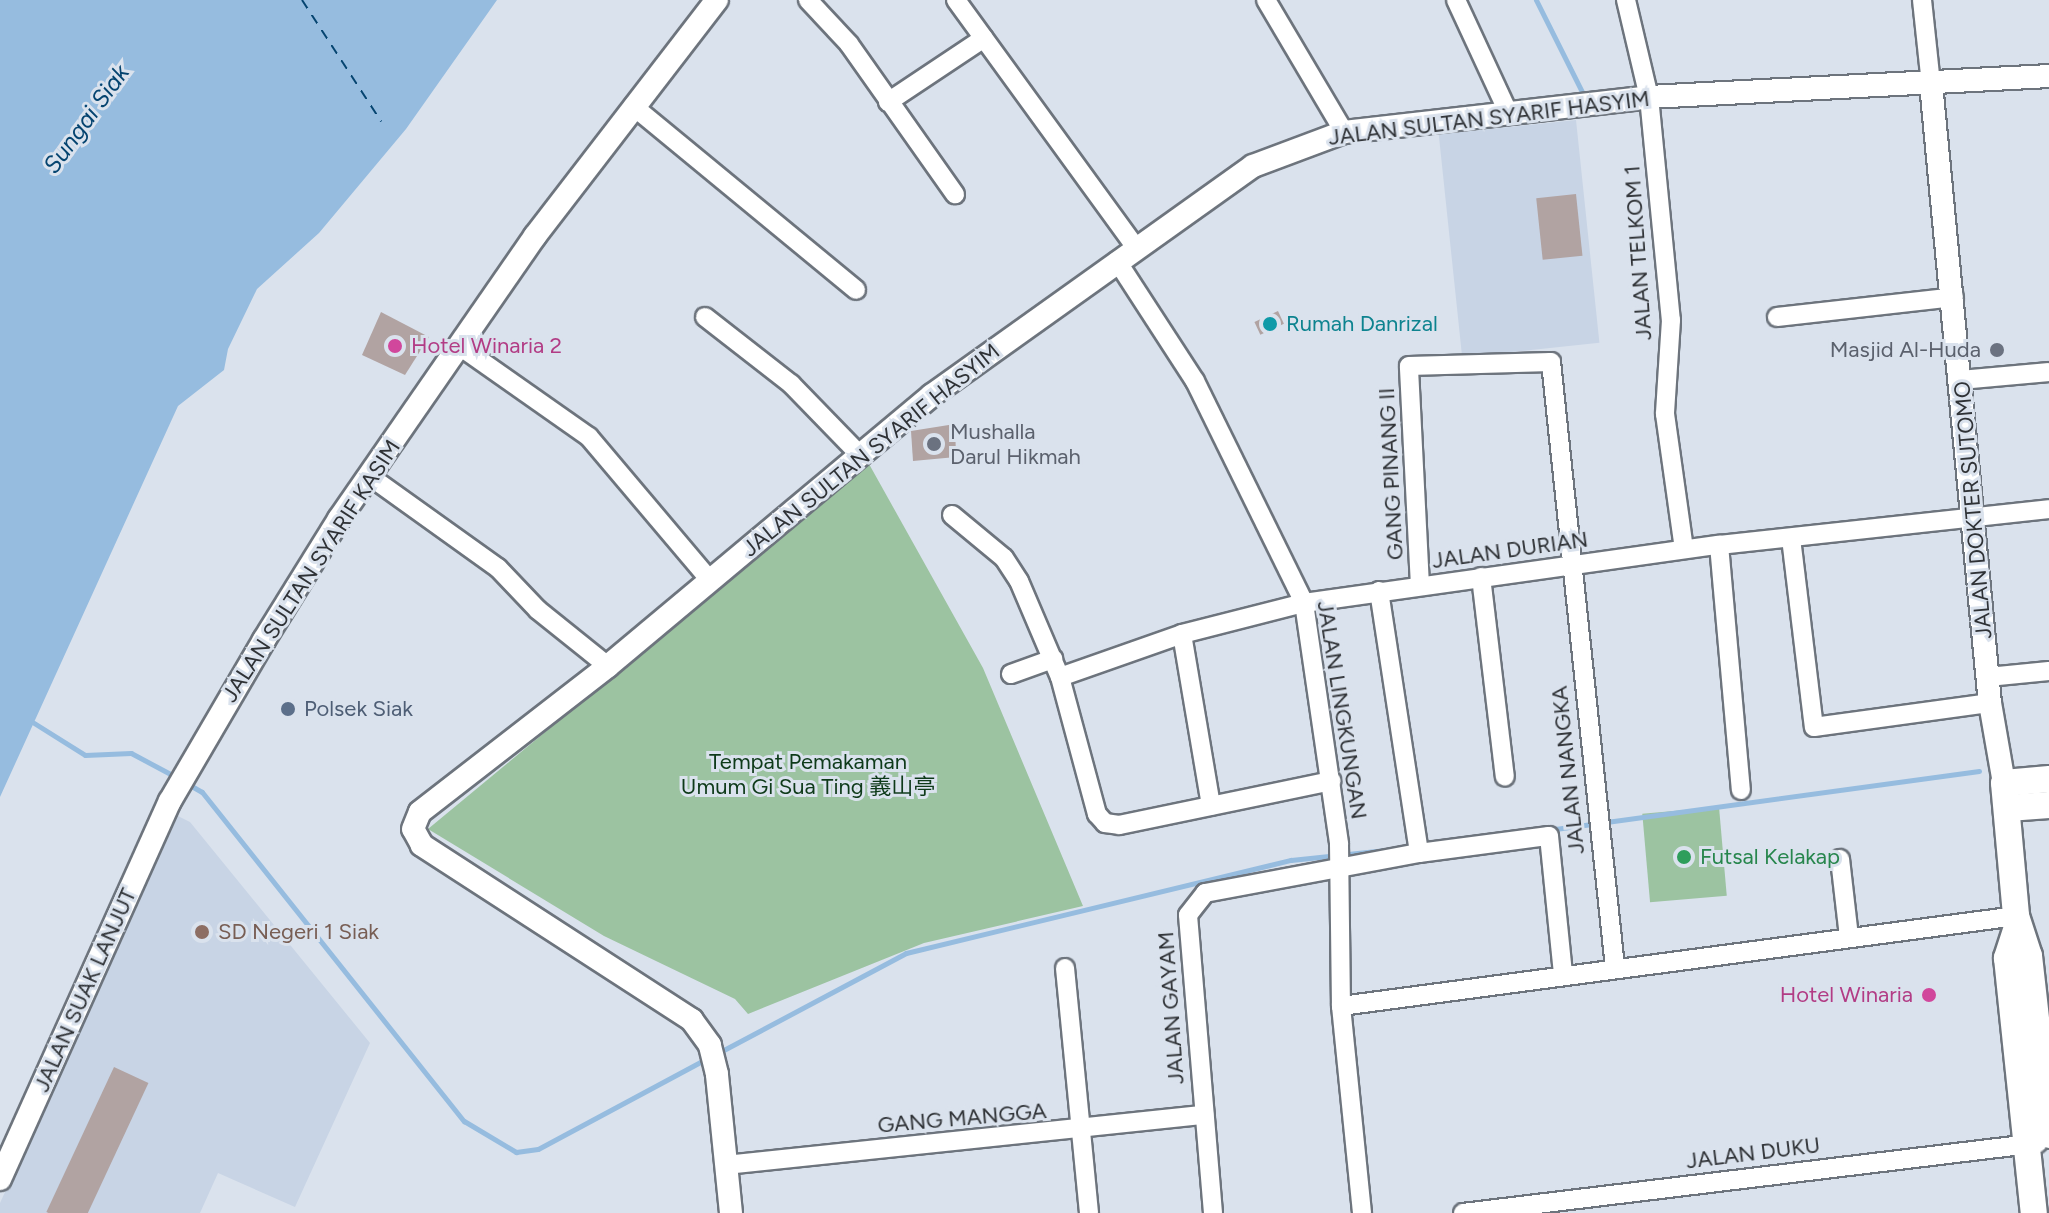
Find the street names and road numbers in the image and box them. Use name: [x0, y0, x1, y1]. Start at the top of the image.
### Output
street label: JALAN SULTAN SYARIF HASYIM: [1327, 85, 1651, 151]
street label: JALAN TELKOM 1: [1619, 165, 1657, 341]
street label: JALAN SULTAN SYARIF HASYIM: [737, 338, 1005, 562]
street label: JALAN DOKTER SUTOMO: [1949, 380, 1997, 640]
street label: GANG PINANG II: [1373, 387, 1409, 561]
street label: JALAN SULTAN SYARIF KASIM: [216, 435, 406, 707]
street label: JALAN DURIAN: [1430, 526, 1590, 574]
street label: JALAN LINGKUNGAN: [1312, 599, 1372, 821]
street label: JALAN NANGKA: [1546, 685, 1590, 855]
street label: JALAN SUAK LANJUT: [28, 884, 142, 1096]
street label: JALAN GAYAM: [1152, 931, 1190, 1085]
street label: GANG MANGGA: [876, 1097, 1048, 1139]
street label: JALAN DUKU: [1685, 1132, 1821, 1174]

